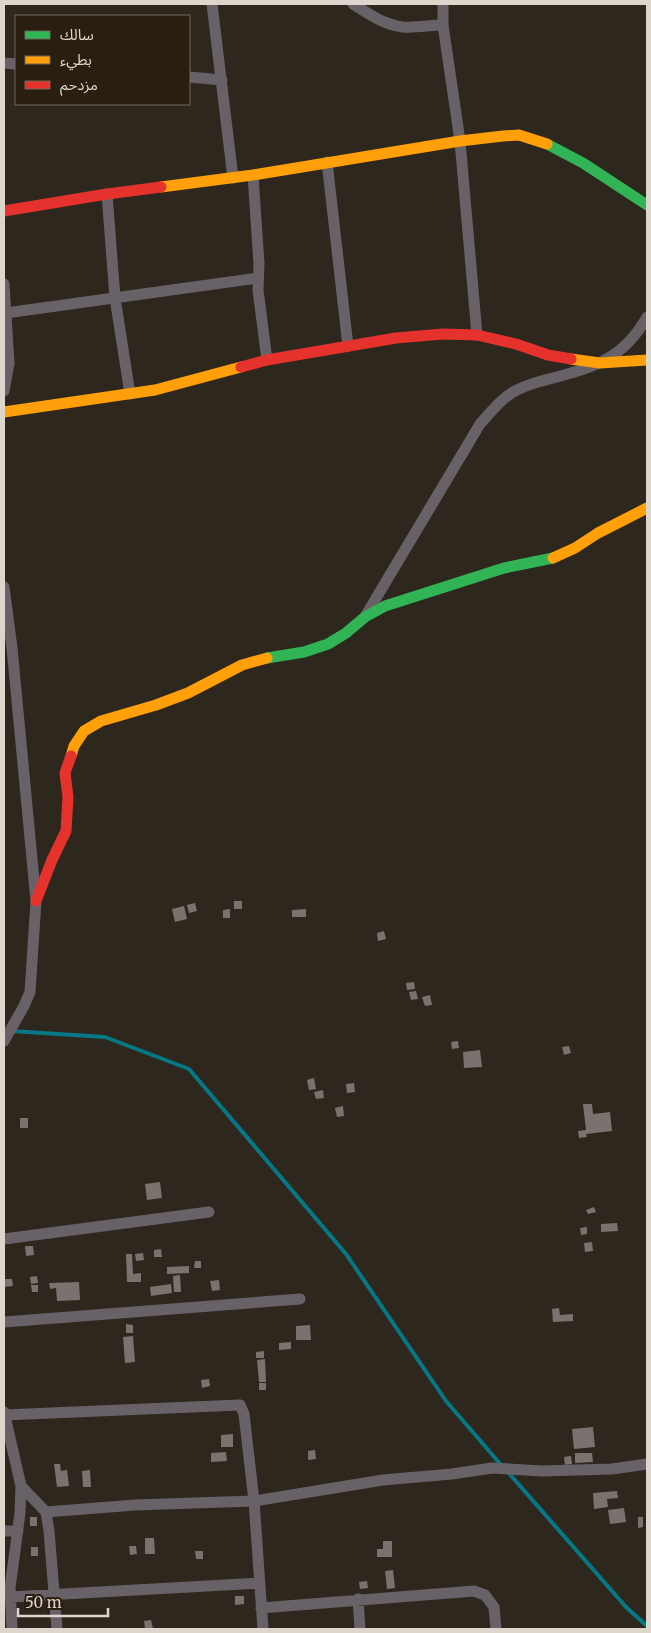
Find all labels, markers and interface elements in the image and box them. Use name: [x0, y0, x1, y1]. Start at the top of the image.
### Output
legend: [15, 15, 190, 105]
text: سالك: [60, 25, 94, 44]
text: بطيء: [60, 50, 92, 71]
text: مزدحم: [60, 75, 98, 96]
scale bar: [18, 1586, 108, 1618]
text: 50 m: [25, 1593, 62, 1612]

